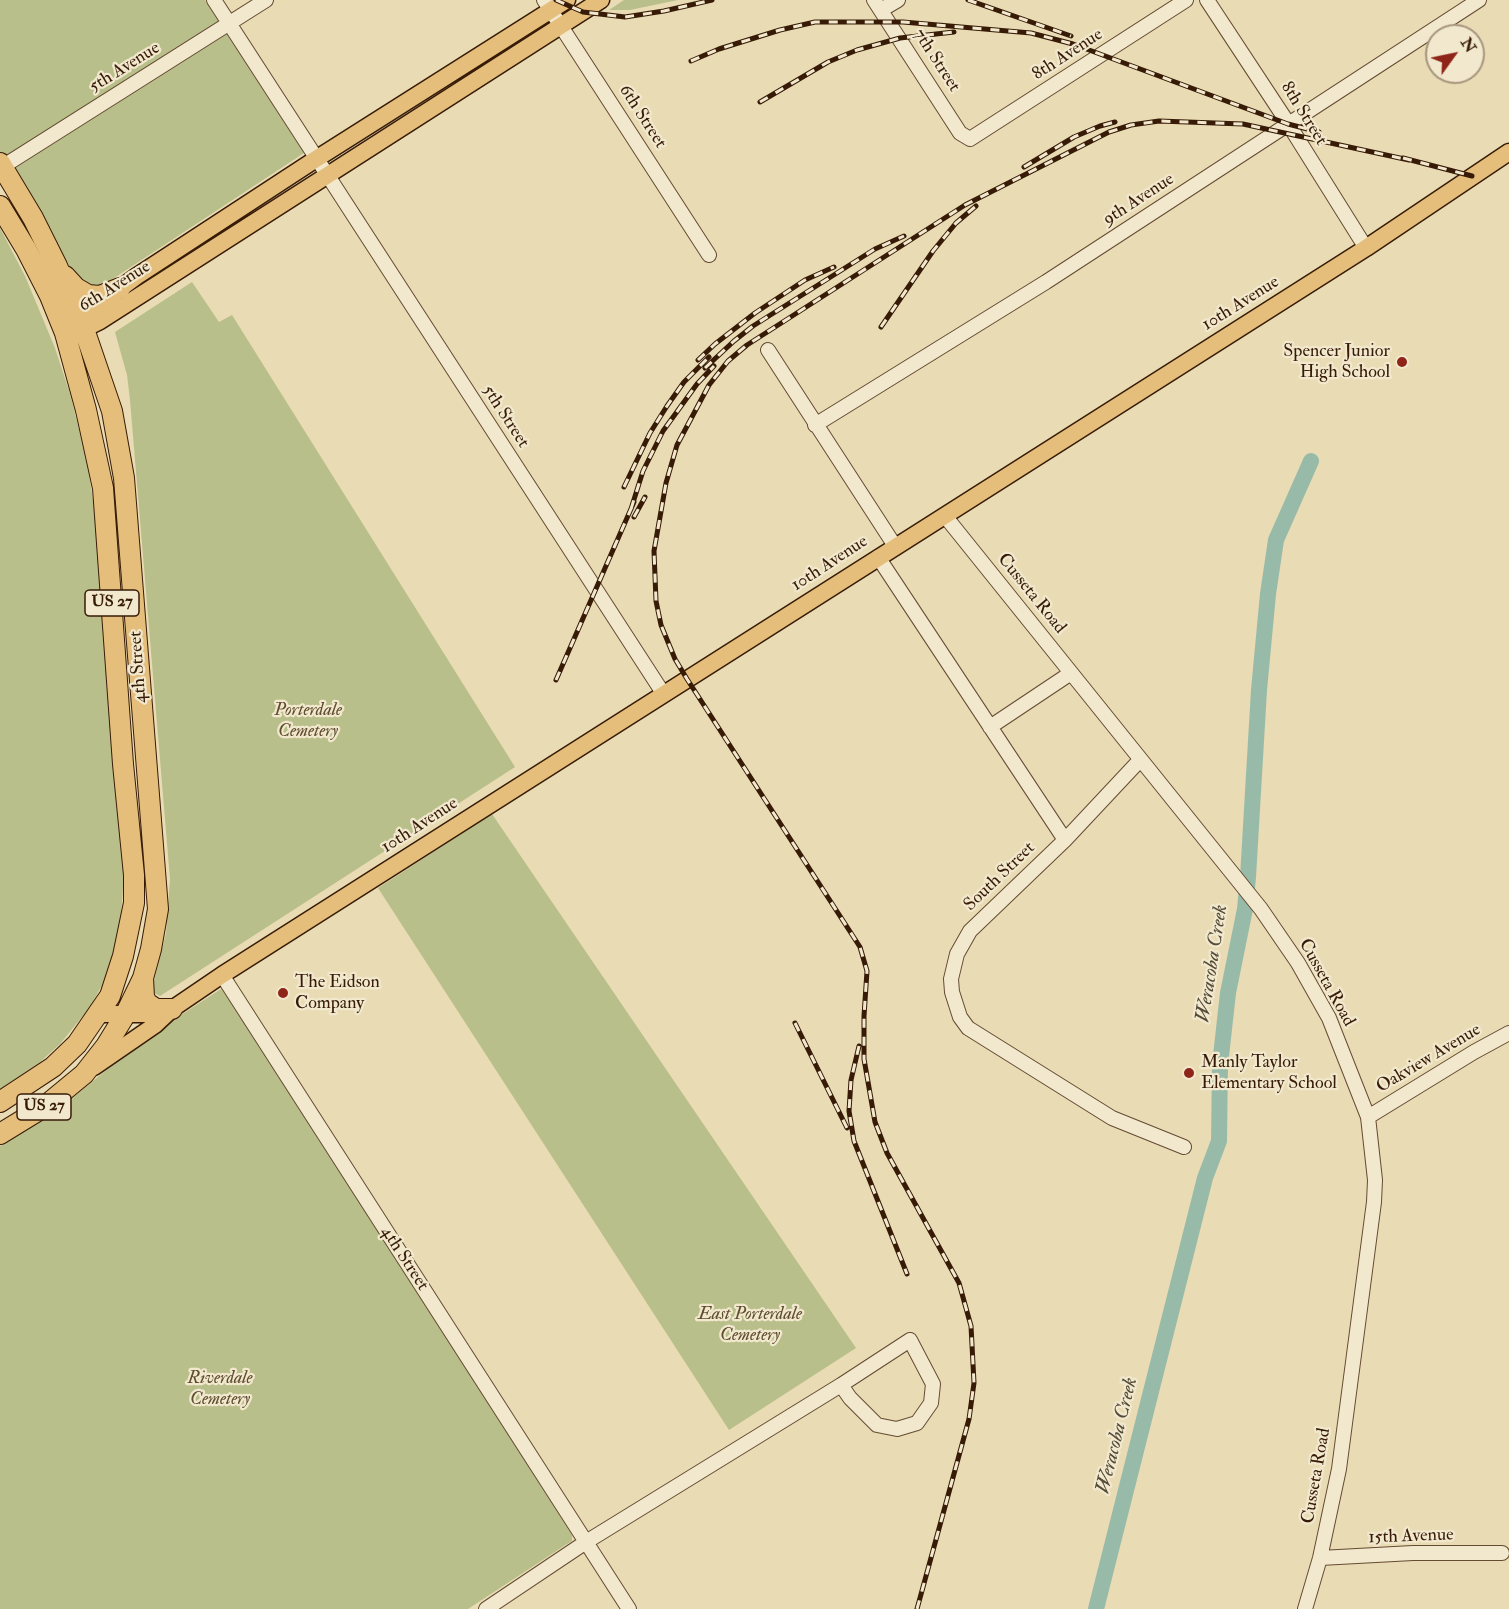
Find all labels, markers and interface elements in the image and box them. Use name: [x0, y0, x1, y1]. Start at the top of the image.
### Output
street label: 8th Avenue: [1029, 24, 1107, 86]
north arrow: [1425, 24, 1485, 84]
street label: 7th Street: [908, 25, 964, 97]
text: N: [1456, 34, 1481, 57]
street label: 5th Avenue: [86, 38, 164, 98]
street label: 8th Street: [1275, 78, 1331, 150]
street label: 6th Street: [613, 81, 671, 153]
street label: 9th Avenue: [1099, 169, 1179, 231]
street label: 6th Avenue: [75, 257, 155, 317]
street label: 10th Avenue: [1199, 272, 1283, 336]
place label: Spencer Junior High School: [1283, 341, 1390, 384]
marker: Spencer Junior High School: [1395, 355, 1409, 369]
street label: 5th Street: [477, 382, 533, 452]
street label: 10th Avenue: [788, 531, 872, 597]
street label: Cusseta Road: [992, 550, 1070, 638]
road number: US 27: [85, 590, 139, 616]
street label: 4th Street: [126, 630, 152, 704]
park label: Porterdale Cemetery: [274, 700, 342, 742]
street label: 10th Avenue: [378, 793, 462, 859]
street label: South Street: [960, 838, 1040, 916]
water label: Weracoba Creek: [1192, 903, 1234, 1025]
street label: Cusseta Road: [1293, 935, 1359, 1031]
place label: The Eidson Company: [295, 972, 380, 1014]
marker: The Eidson Company: [276, 986, 290, 1000]
street label: Oakview Avenue: [1373, 1019, 1485, 1099]
place label: Manly Taylor Elementary School: [1201, 1052, 1337, 1094]
marker: Manly Taylor Elementary School: [1182, 1066, 1196, 1080]
road number: US 27: [17, 1094, 71, 1120]
street label: 4th Street: [375, 1223, 433, 1295]
park label: East Porterdale Cemetery: [698, 1304, 802, 1346]
park label: Riverdale Cemetery: [187, 1368, 253, 1410]
water label: Weracoba Creek: [1092, 1375, 1144, 1497]
street label: Cusseta Road: [1298, 1426, 1336, 1526]
street label: 15th Avenue: [1368, 1525, 1454, 1549]

